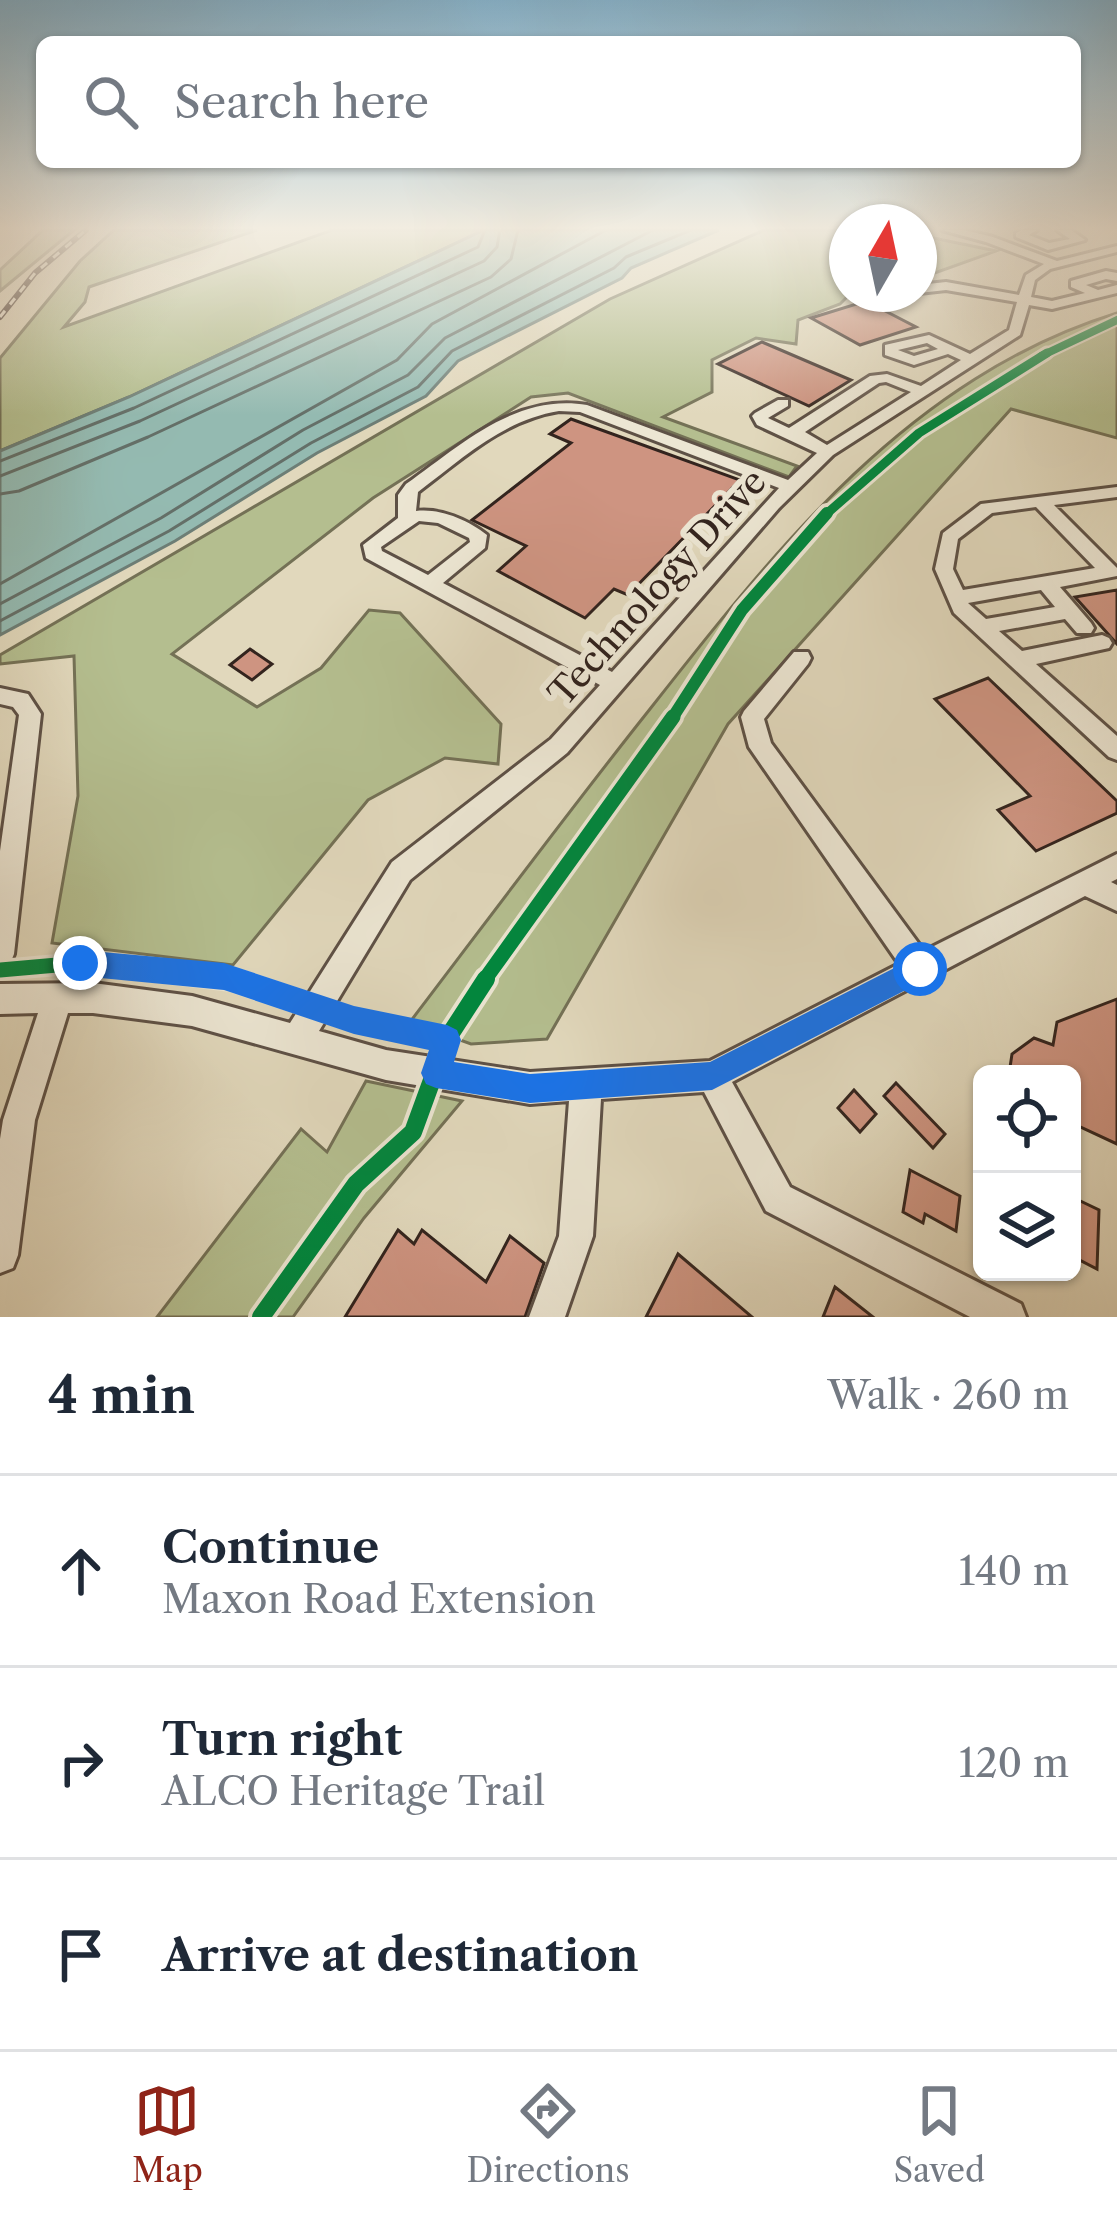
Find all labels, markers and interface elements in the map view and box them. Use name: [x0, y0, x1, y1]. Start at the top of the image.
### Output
search box: [36, 36, 1081, 168]
icon: search: [78, 69, 144, 135]
text: Search here: [174, 74, 429, 130]
north arrow: [829, 204, 937, 312]
street label: Technology Drive: [539, 459, 775, 715]
route end: [53, 936, 107, 990]
route start: [893, 942, 947, 996]
map controls: [973, 1065, 1081, 1281]
button: locate: [973, 1065, 1081, 1173]
button: layers: [973, 1173, 1081, 1281]
text: 4 min: [48, 1364, 195, 1426]
text: Walk · 260 m: [827, 1371, 1069, 1419]
text: Continue: [162, 1519, 379, 1575]
icon: ahead: [48, 1538, 114, 1604]
text: 140 m: [959, 1547, 1069, 1595]
text: Maxon Road Extension: [162, 1575, 596, 1623]
text: Turn right: [162, 1711, 402, 1767]
icon: right: [48, 1730, 114, 1796]
text: 120 m: [959, 1739, 1069, 1787]
text: ALCO Heritage Trail: [162, 1767, 545, 1815]
icon: arrive: [48, 1922, 114, 1988]
text: Arrive at destination: [162, 1927, 639, 1983]
tab: Map: [132, 2078, 203, 2191]
tab: Directions: [467, 2078, 630, 2191]
tab: Saved: [893, 2078, 985, 2191]

